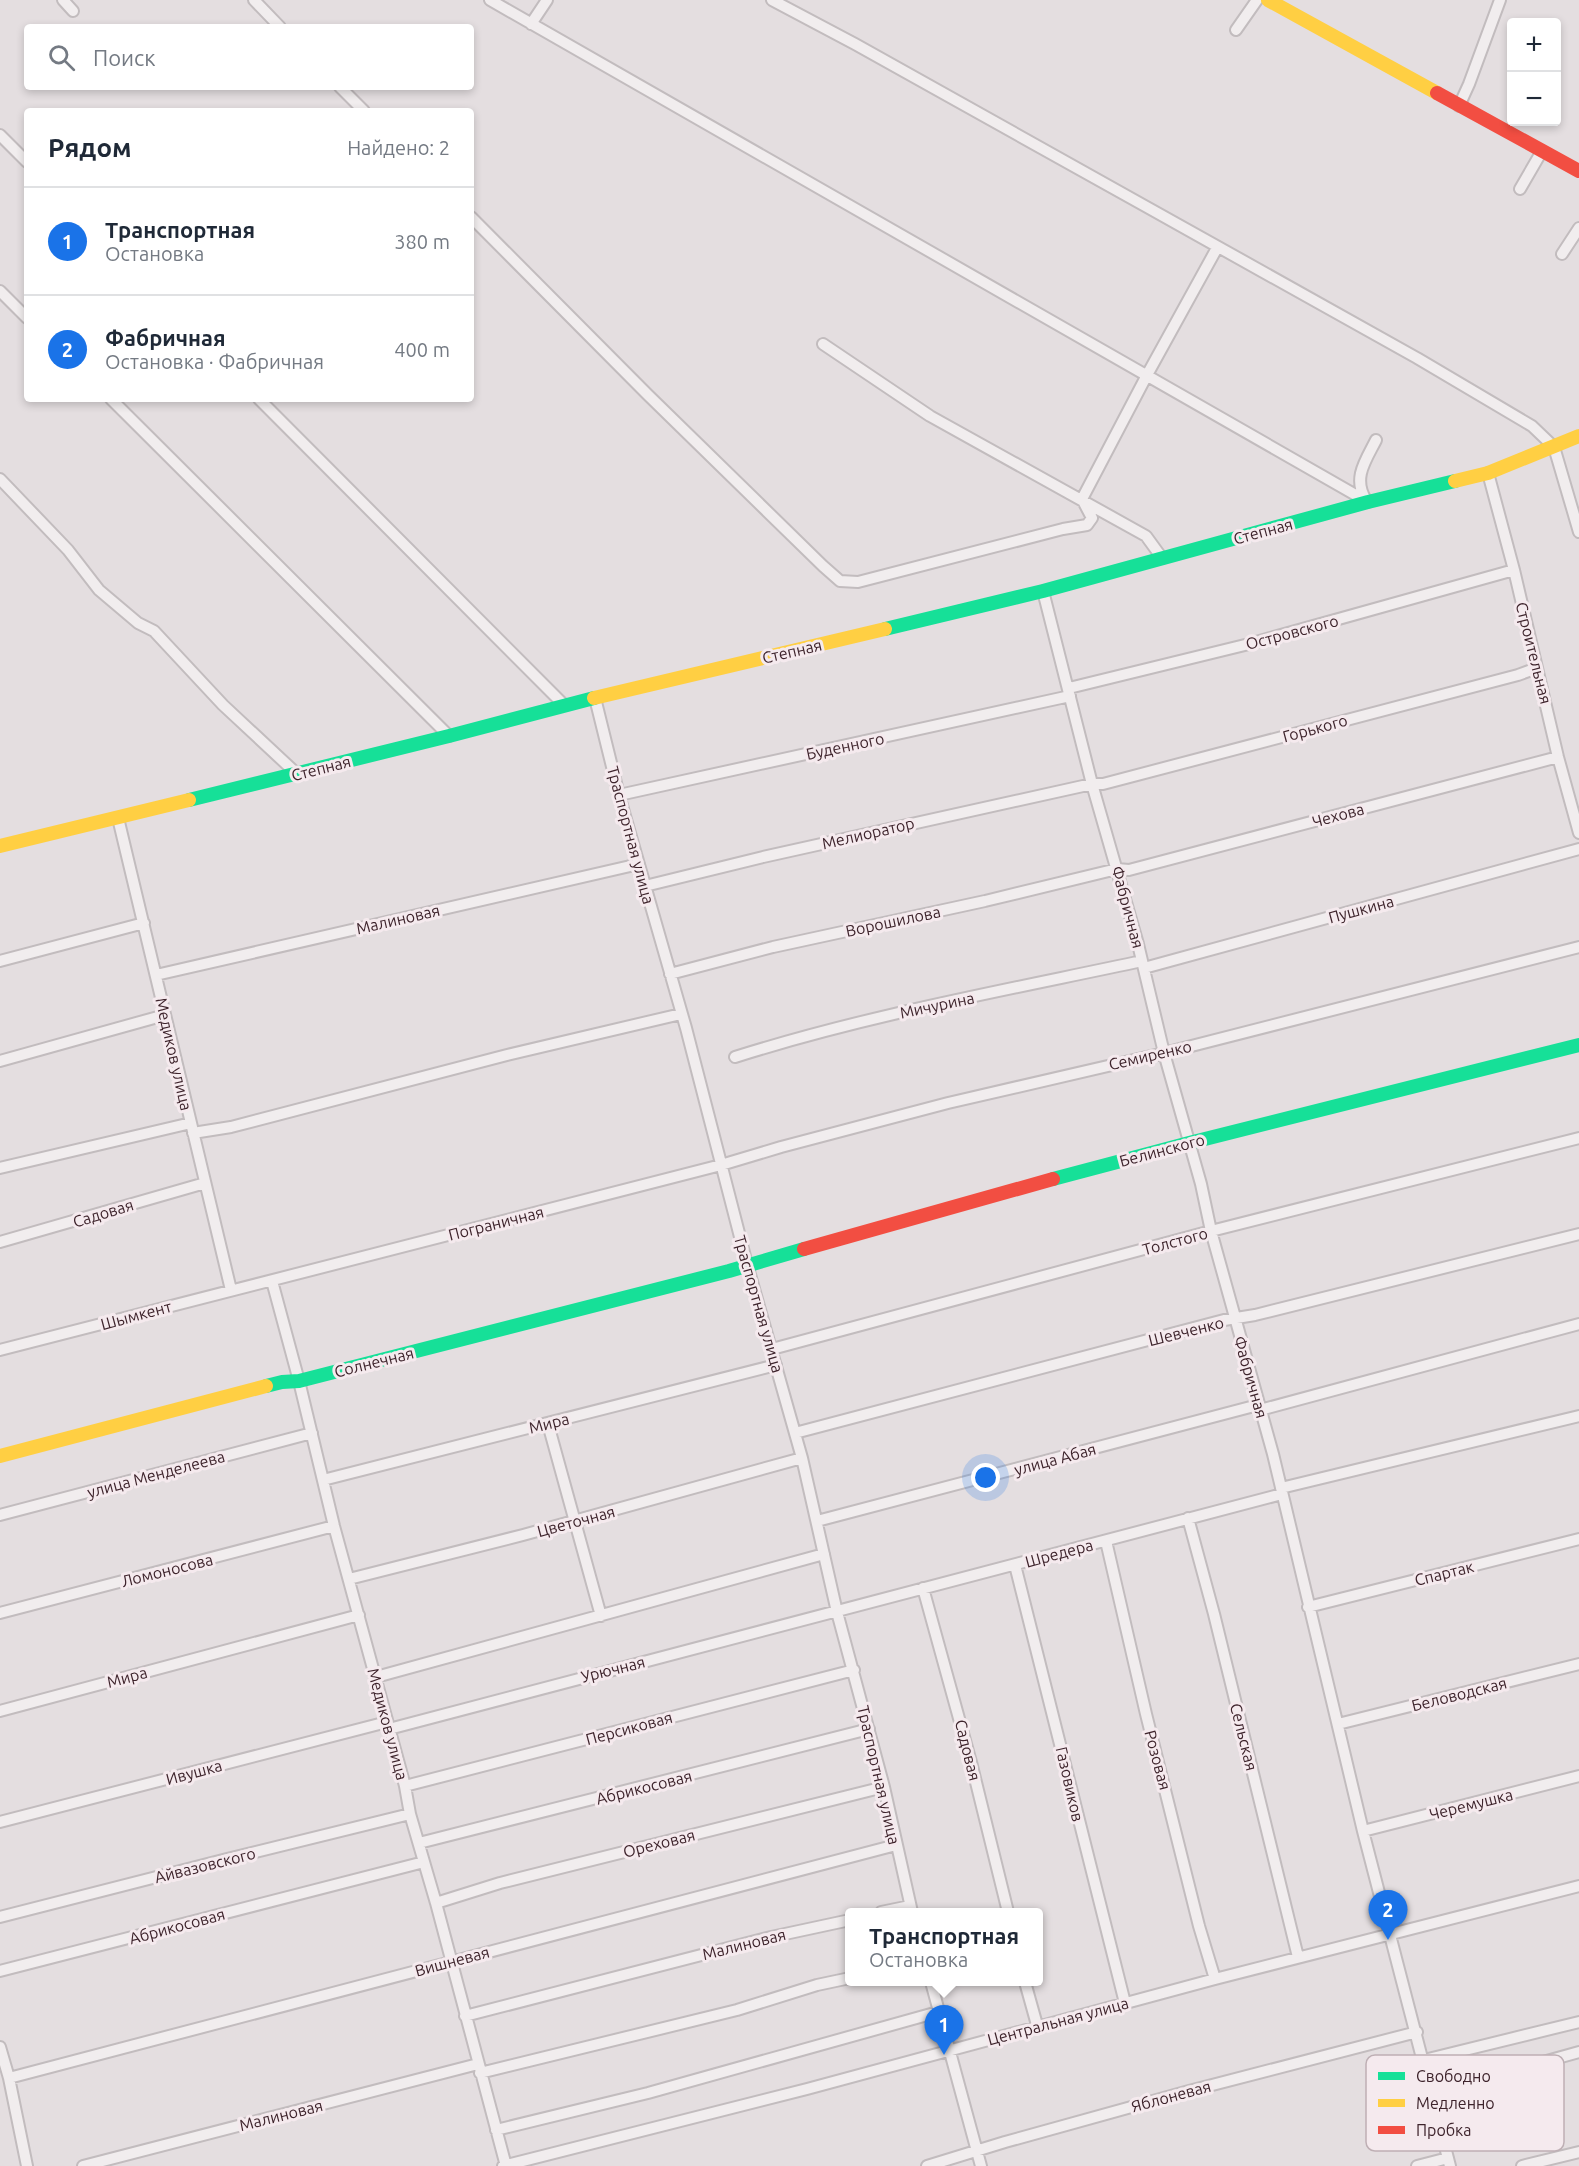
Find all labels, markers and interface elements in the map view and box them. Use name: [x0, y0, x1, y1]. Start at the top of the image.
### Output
map controls: [1507, 18, 1561, 126]
button: +: [1507, 18, 1561, 72]
search box: [24, 24, 474, 90]
icon: search: [45, 41, 78, 74]
text: Поиск: [93, 45, 156, 70]
button: −: [1507, 72, 1561, 126]
text: Рядом: [48, 133, 132, 162]
text: Найдено: 2: [347, 136, 450, 159]
text: Транспортная: [105, 217, 255, 242]
text: 1: [62, 230, 73, 253]
text: 380 m: [394, 230, 450, 253]
text: Остановка: [105, 242, 204, 265]
text: Фабричная: [105, 325, 226, 350]
text: 2: [62, 338, 73, 361]
text: 400 m: [394, 338, 450, 361]
text: Остановка · Фабричная: [105, 350, 324, 373]
street label: Степная: [1231, 514, 1295, 548]
street label: Строительная: [1513, 600, 1555, 706]
street label: Островского: [1244, 611, 1340, 653]
street label: Степная: [760, 635, 824, 667]
street label: Горького: [1281, 711, 1349, 745]
street label: Буденного: [804, 729, 886, 763]
street label: Степная: [289, 752, 353, 784]
street label: Траспортная улица: [604, 764, 658, 906]
street label: Чехова: [1310, 799, 1366, 831]
street label: Мелиоратор: [820, 814, 916, 852]
street label: Фабричная: [1108, 864, 1148, 950]
street label: Пушкина: [1326, 892, 1396, 926]
street label: Малиновая: [354, 901, 442, 937]
street label: Ворошилова: [844, 902, 942, 940]
street label: Мичурина: [898, 988, 976, 1022]
street label: Медиков улица: [152, 996, 196, 1112]
street label: Семиренко: [1107, 1037, 1193, 1073]
street label: Белинского: [1117, 1130, 1207, 1170]
street label: Садовая: [71, 1195, 135, 1231]
street label: Пограничная: [446, 1202, 546, 1244]
street label: Толстого: [1140, 1224, 1210, 1258]
street label: Траспортная улица: [731, 1233, 787, 1375]
street label: Шымкент: [99, 1297, 173, 1333]
street label: Шевченко: [1146, 1313, 1226, 1349]
street label: Фабричная: [1231, 1334, 1271, 1420]
street label: Солнечная: [332, 1343, 416, 1381]
street label: Мира: [527, 1409, 571, 1437]
street label: улица Абая: [1012, 1439, 1098, 1479]
street label: улица Менделеева: [85, 1447, 227, 1501]
your location: [971, 1463, 1000, 1492]
street label: Цветочная: [535, 1502, 617, 1540]
street label: Шредера: [1023, 1535, 1095, 1571]
street label: Ломоносова: [119, 1550, 215, 1590]
street label: Спартак: [1413, 1557, 1475, 1589]
street label: Урючная: [579, 1652, 647, 1686]
street label: Мира: [105, 1663, 149, 1691]
street label: Медиков улица: [364, 1666, 412, 1782]
street label: Беловодская: [1410, 1673, 1508, 1715]
street label: Сельская: [1227, 1701, 1261, 1773]
street label: Траспортная улица: [854, 1704, 904, 1846]
street label: Персиковая: [584, 1708, 674, 1748]
street label: Садовая: [952, 1718, 984, 1782]
street label: Розовая: [1141, 1728, 1175, 1792]
street label: Газовиков: [1053, 1745, 1087, 1823]
street label: Ивушка: [164, 1756, 224, 1788]
street label: Абрикосовая: [594, 1766, 694, 1808]
street label: Черемушка: [1427, 1785, 1515, 1823]
street label: Ореховая: [621, 1825, 697, 1861]
street label: Айвазовского: [153, 1844, 257, 1886]
pin: 2: [1368, 1890, 1408, 1940]
street label: Абрикосовая: [127, 1905, 227, 1947]
popup: [845, 1908, 1043, 1986]
text: Транспортная: [869, 1923, 1019, 1948]
street label: Малиновая: [700, 1925, 788, 1963]
street label: Вишневая: [413, 1942, 491, 1980]
text: Остановка: [869, 1948, 968, 1971]
street label: Центральная улица: [985, 1993, 1131, 2049]
pin: 1: [924, 2006, 964, 2055]
legend: [1366, 2055, 1564, 2151]
text: Свободно: [1416, 2067, 1491, 2085]
street label: Яблоневая: [1129, 2077, 1213, 2115]
text: Медленно: [1416, 2094, 1495, 2112]
street label: Малиновая: [237, 2096, 325, 2134]
text: Пробка: [1416, 2121, 1472, 2139]

